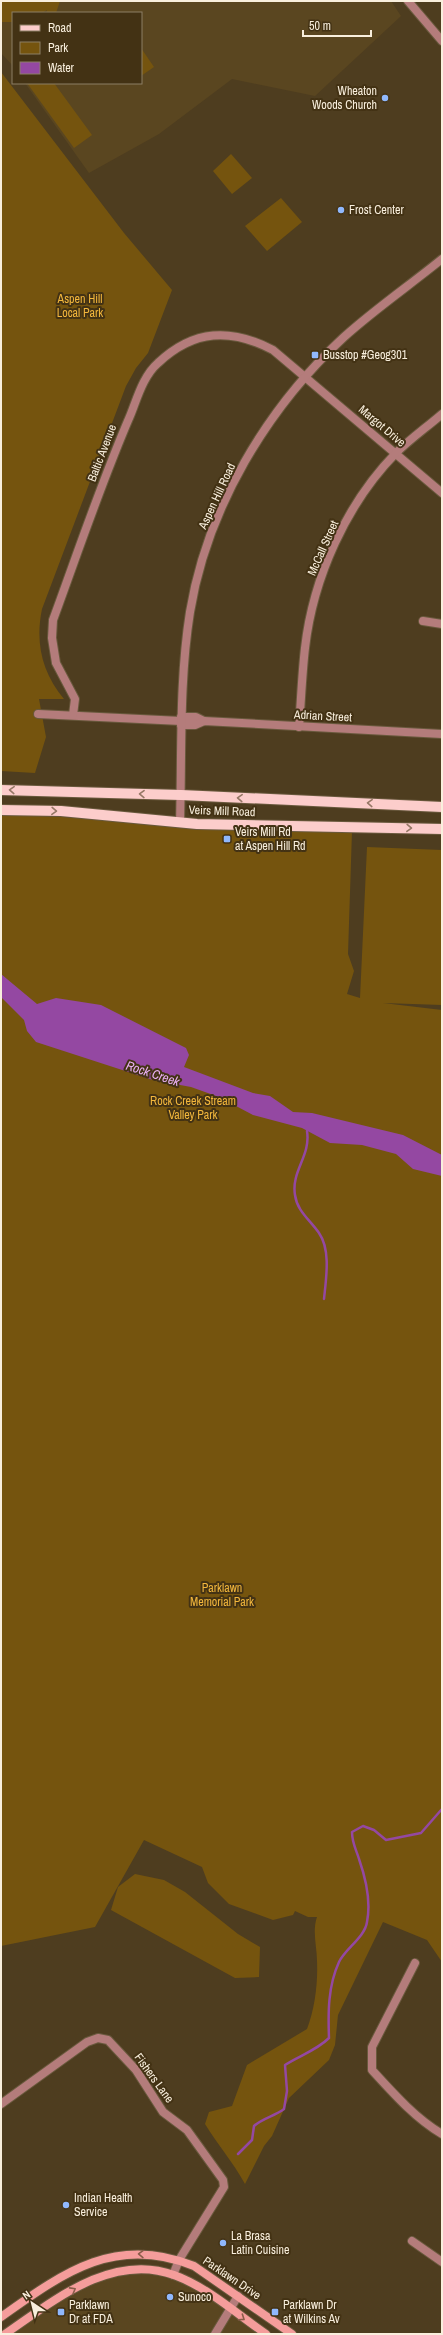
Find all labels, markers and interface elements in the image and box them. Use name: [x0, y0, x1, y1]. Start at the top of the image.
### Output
legend: [12, 12, 142, 84]
scale bar: [303, 12, 371, 38]
text: 50 m: [309, 18, 331, 34]
text: Road: [48, 20, 72, 36]
text: Park: [48, 40, 68, 56]
text: Water: [48, 60, 75, 76]
place label: Wheaton Woods Church: [312, 83, 377, 113]
marker: Wheaton Woods Church: [380, 93, 390, 103]
place label: Frost Center: [349, 202, 404, 218]
marker: Frost Center: [336, 205, 346, 215]
park label: Aspen Hill Local Park: [57, 291, 103, 321]
place label: Busstop #Geog301: [323, 347, 408, 363]
marker: Busstop #Geog301: [310, 350, 320, 360]
street label: Margot Drive: [355, 402, 409, 450]
street label: Baltic Avenue: [84, 422, 120, 484]
street label: Aspen Hill Road: [194, 460, 239, 533]
street label: McCall Street: [304, 518, 342, 578]
street label: Adrian Street: [293, 706, 353, 726]
one-way arrow: [9, 786, 15, 795]
one-way arrow: [139, 790, 145, 798]
one-way arrow: [237, 793, 243, 802]
one-way arrow: [367, 799, 373, 808]
street label: Veirs Mill Road: [188, 802, 256, 820]
one-way arrow: [51, 807, 57, 815]
place label: Veirs Mill Rd at Aspen Hill Rd: [235, 824, 306, 854]
one-way arrow: [406, 824, 412, 832]
marker: Veirs Mill Rd at Aspen Hill Rd: [222, 834, 232, 844]
water label: Rock Creek: [124, 1057, 183, 1090]
park label: Rock Creek Stream Valley Park: [150, 1093, 236, 1123]
park label: Parklawn Memorial Park: [190, 1580, 254, 1610]
street label: Fishers Lane: [131, 2050, 177, 2106]
place label: Indian Health Service: [74, 2190, 133, 2220]
marker: Indian Health Service: [61, 2200, 71, 2210]
place label: La Brasa Latin Cuisine: [231, 2228, 290, 2258]
marker: La Brasa Latin Cuisine: [218, 2238, 228, 2248]
one-way arrow: [138, 2249, 144, 2258]
street label: Parklawn Drive: [200, 2253, 264, 2303]
north arrow: [12, 2283, 52, 2323]
text: N: [20, 2287, 33, 2302]
one-way arrow: [69, 2287, 77, 2295]
place label: Sunoco: [178, 2289, 211, 2305]
marker: Sunoco: [165, 2292, 175, 2302]
place label: Parklawn Dr at FDA: [69, 2297, 113, 2327]
place label: Parklawn Dr at Wilkins Av: [283, 2297, 340, 2327]
marker: Parklawn Dr at FDA: [56, 2307, 66, 2317]
marker: Parklawn Dr at Wilkins Av: [270, 2307, 280, 2317]
one-way arrow: [238, 2313, 245, 2321]

